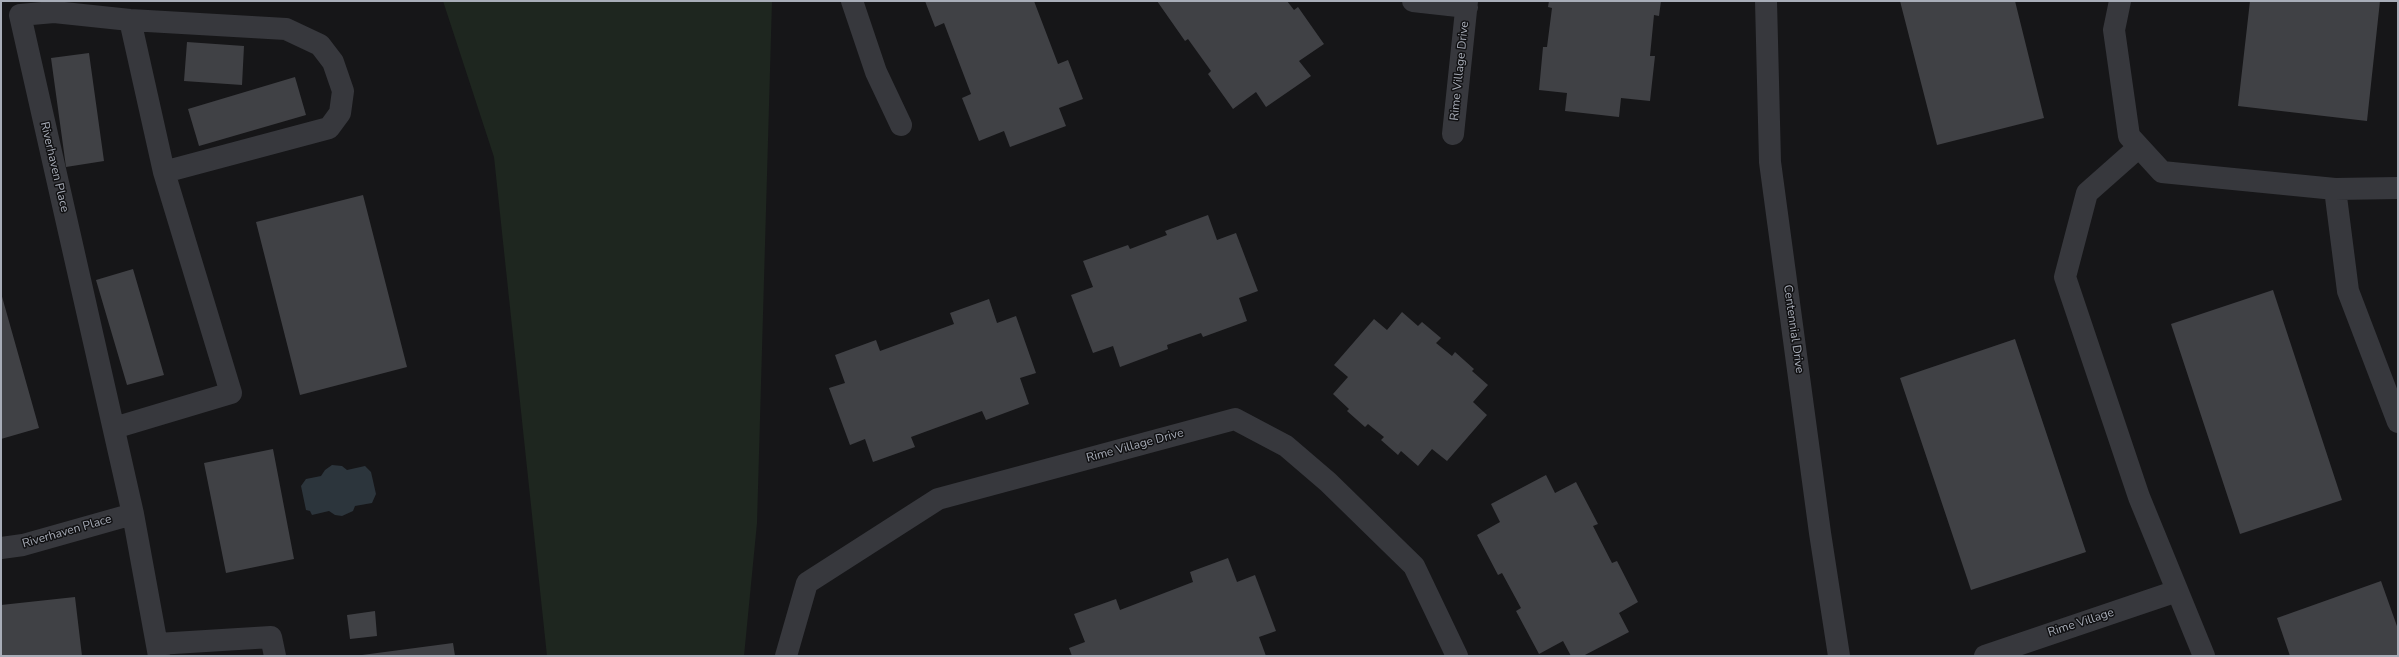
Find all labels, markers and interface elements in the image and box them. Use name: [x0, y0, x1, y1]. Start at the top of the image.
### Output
street label: Rime Village Drive: [1448, 21, 1472, 121]
street label: Riverhaven Place: [37, 120, 71, 214]
street label: Centennial Drive: [1780, 284, 1806, 374]
street label: Rime Village Drive: [1085, 426, 1185, 466]
street label: Riverhaven Place: [21, 512, 113, 552]
street label: Rime Village: [2046, 606, 2116, 640]

